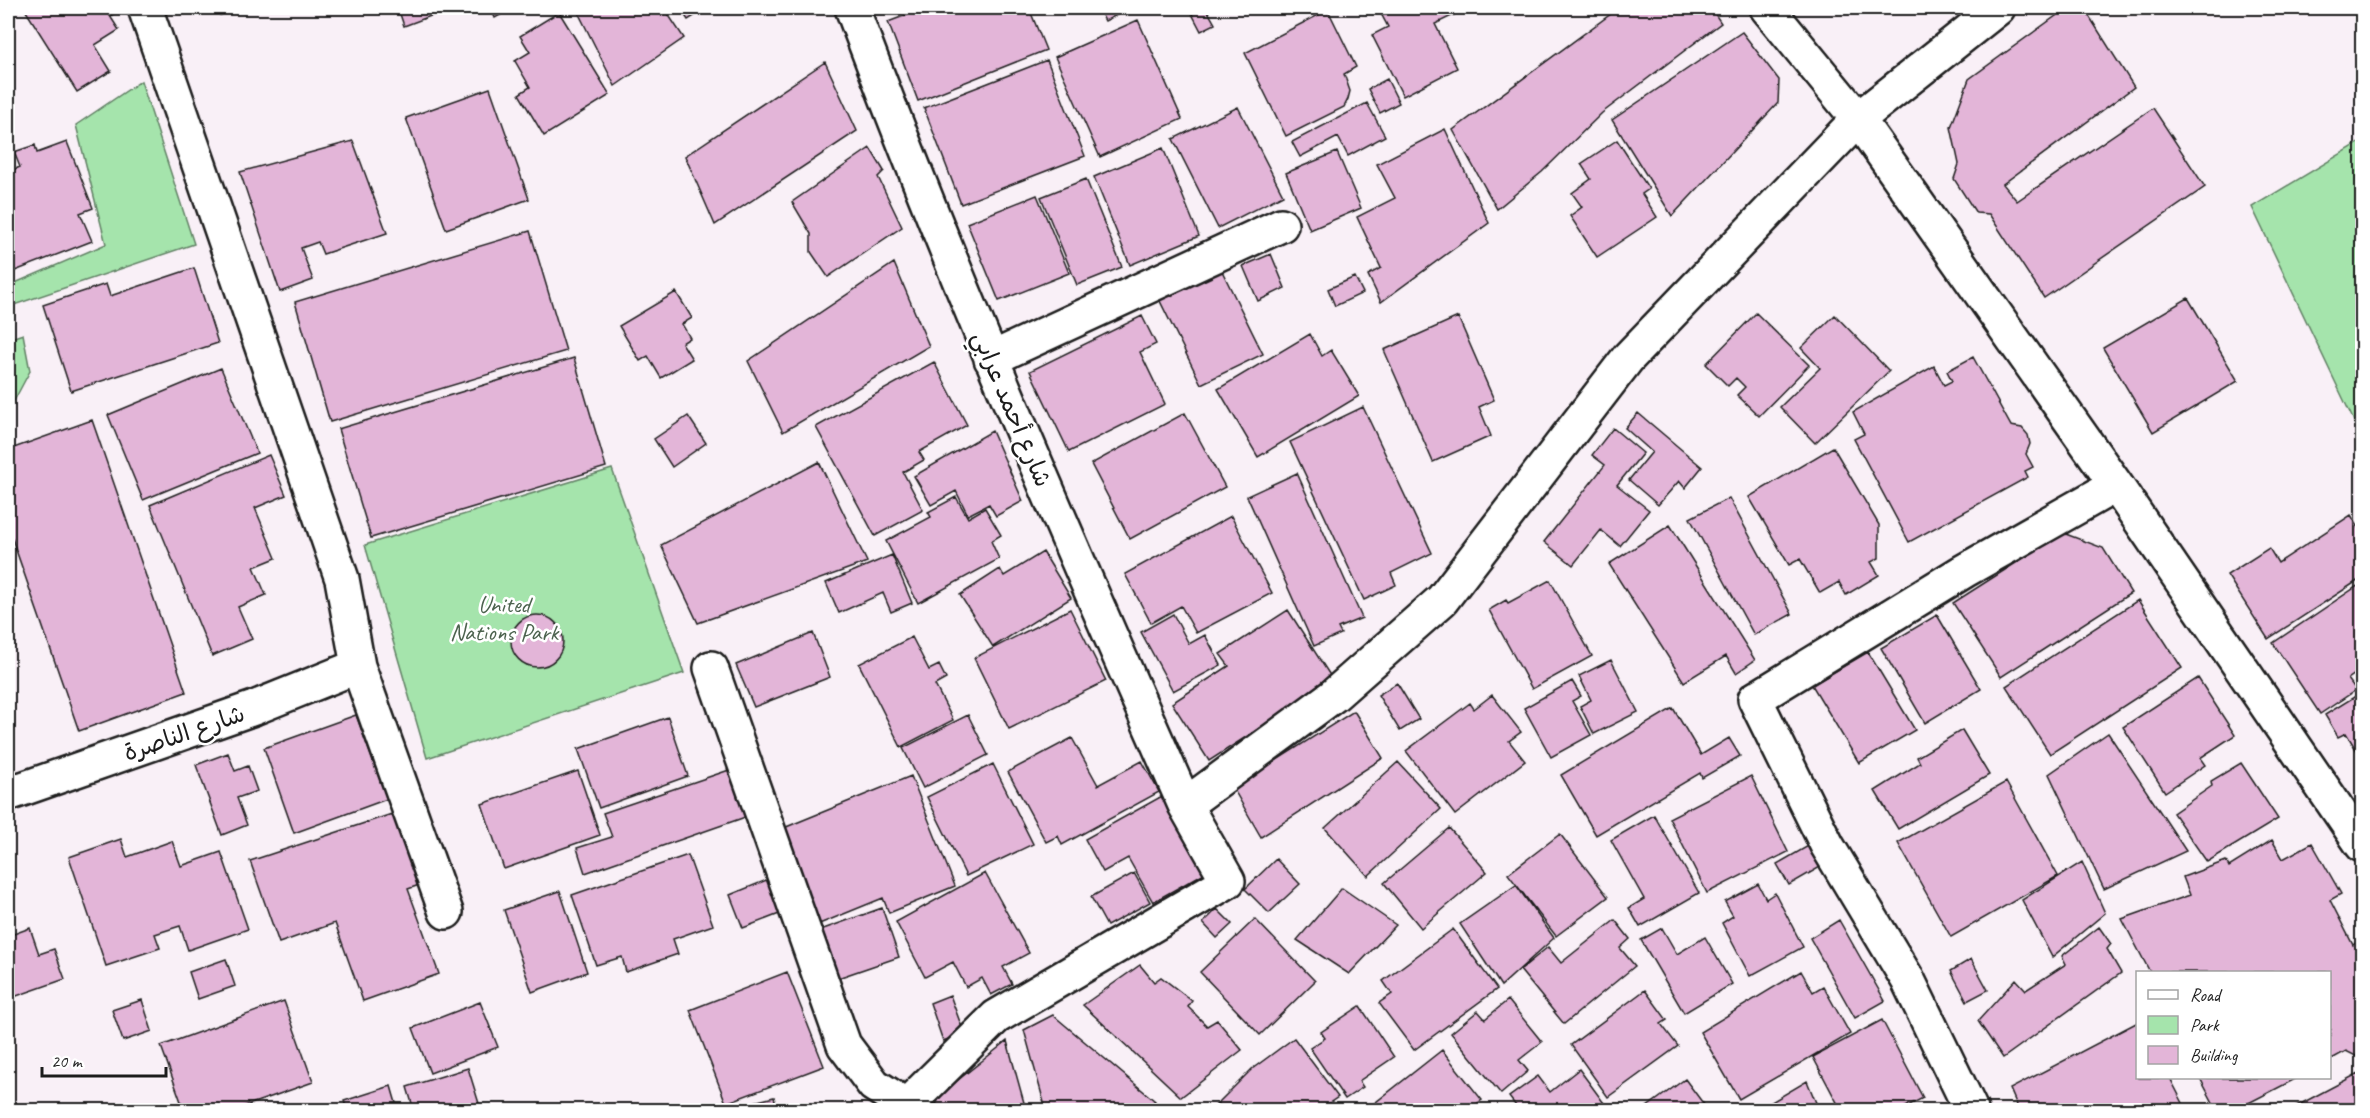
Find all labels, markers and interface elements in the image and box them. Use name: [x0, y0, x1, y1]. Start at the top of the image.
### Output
street label: شارع أحمد عرابي: [960, 327, 1058, 494]
park label: United Nations Park: [450, 589, 561, 647]
street label: شارع الناصرة: [119, 698, 249, 770]
legend: [2136, 971, 2331, 1079]
text: Road: [2190, 984, 2223, 1006]
text: Park: [2190, 1014, 2220, 1036]
scale bar: [42, 1040, 166, 1078]
text: Building: [2190, 1044, 2239, 1066]
text: 20 m: [51, 1050, 84, 1072]

